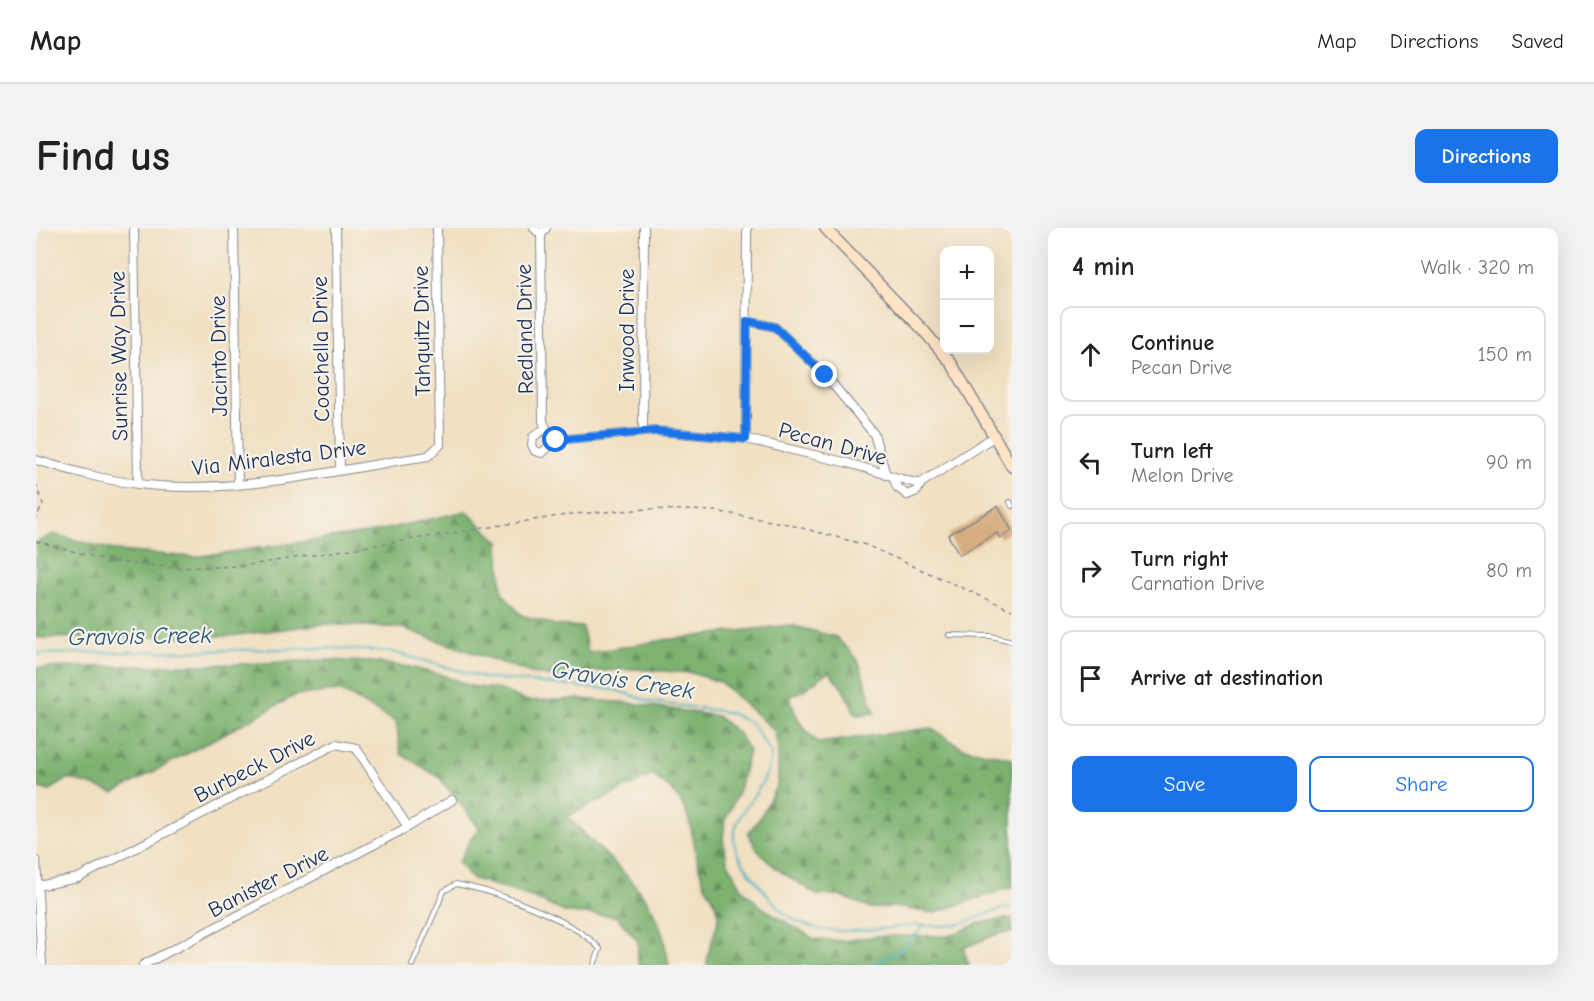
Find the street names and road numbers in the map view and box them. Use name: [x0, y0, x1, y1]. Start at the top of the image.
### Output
street label: Redland Drive: [511, 264, 539, 394]
street label: Tahquitz Drive: [408, 265, 436, 397]
street label: Inwood Drive: [614, 268, 640, 392]
street label: Sunrise Way Drive: [105, 271, 133, 441]
street label: Coachella Drive: [307, 276, 335, 422]
street label: Jacinto Drive: [205, 295, 233, 417]
street label: Pecan Drive: [776, 417, 890, 471]
street label: Via Miralesta Drive: [191, 434, 368, 482]
street label: Burbeck Drive: [190, 725, 319, 809]
street label: Banister Drive: [204, 840, 333, 923]

